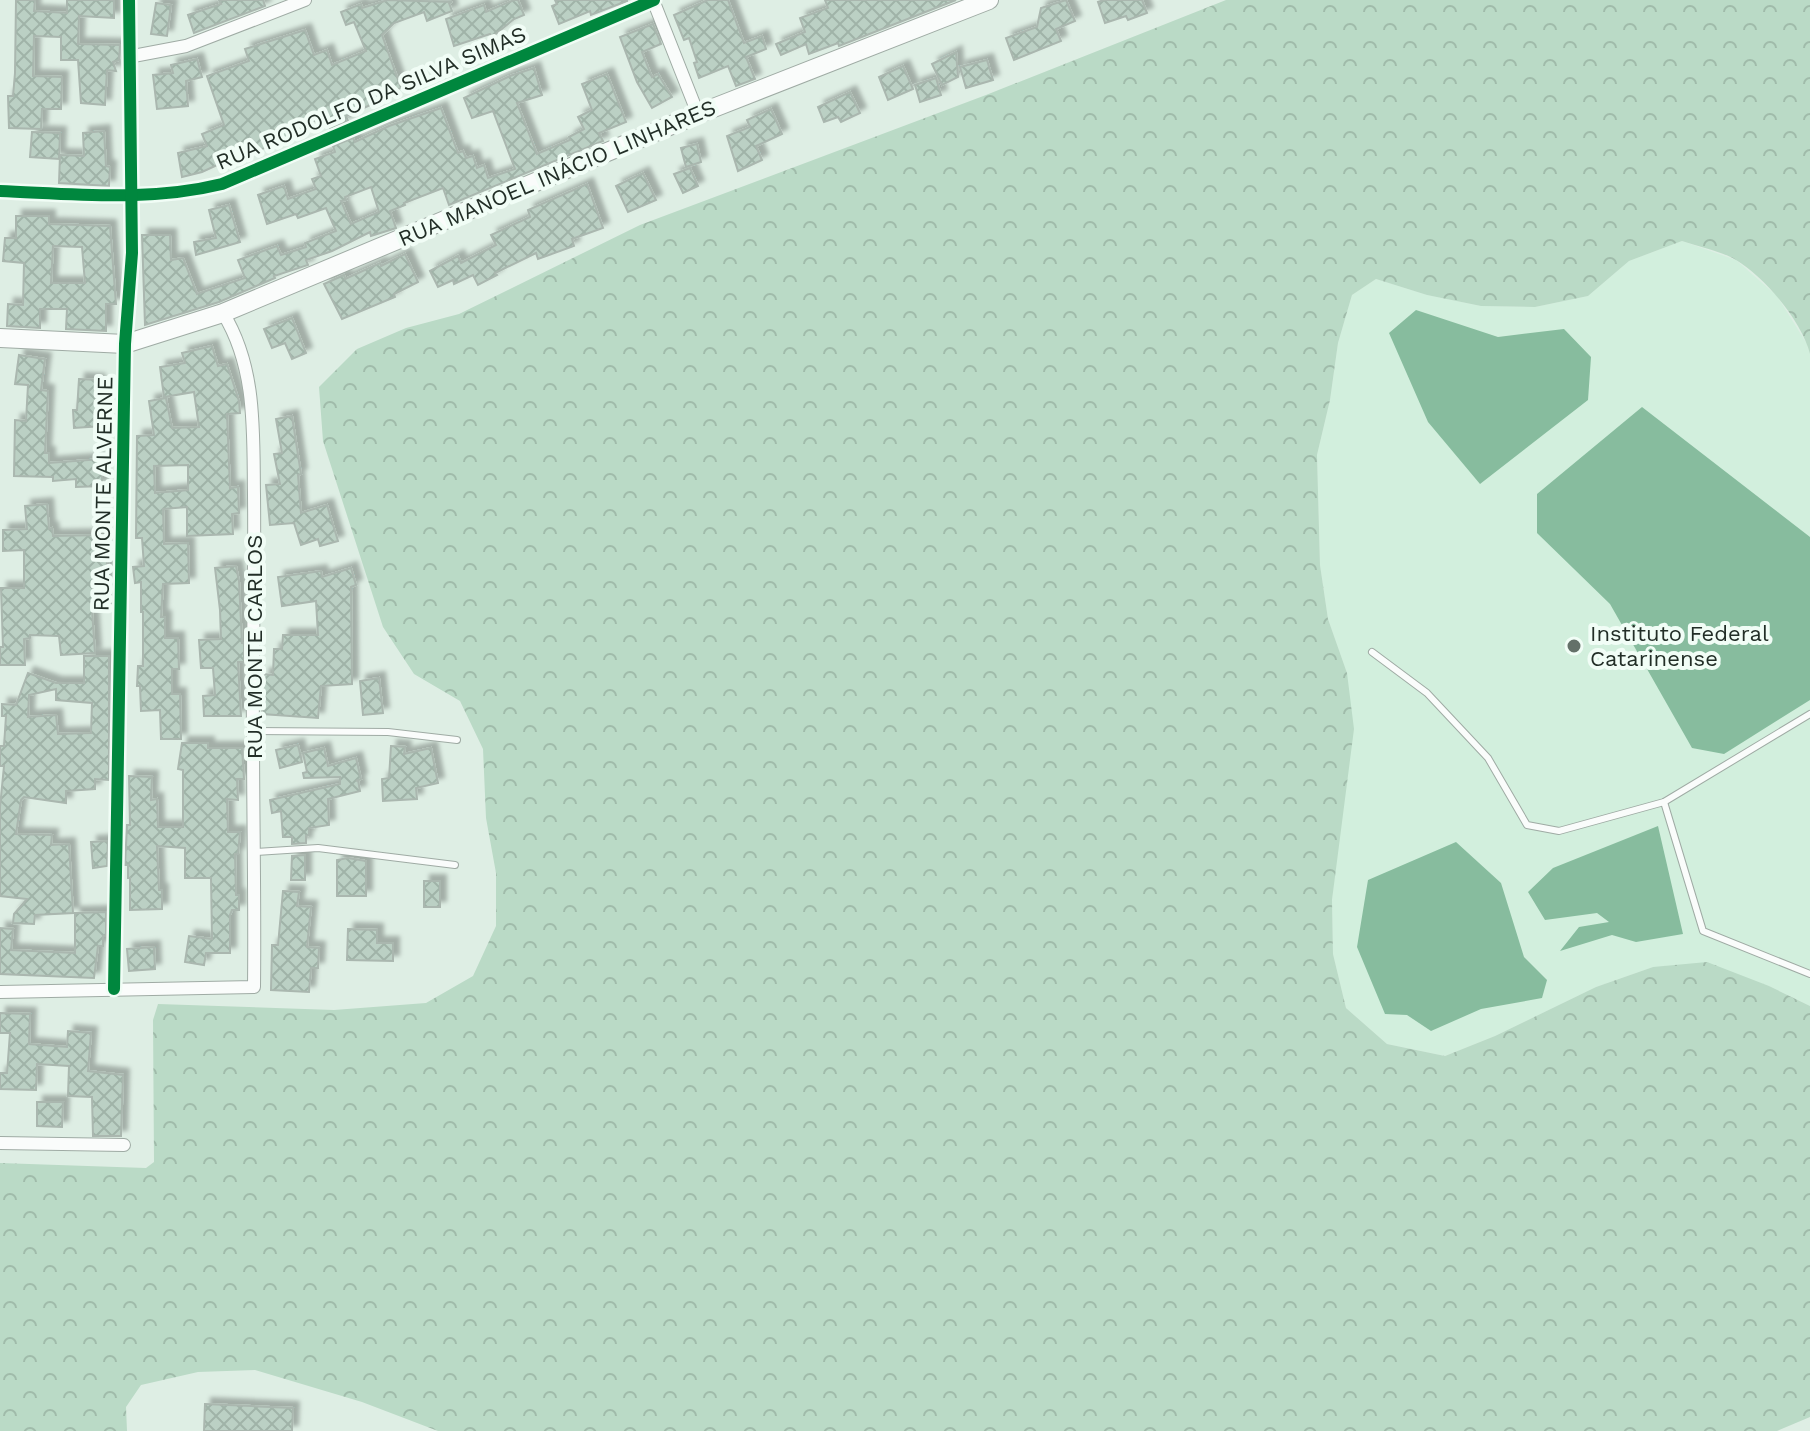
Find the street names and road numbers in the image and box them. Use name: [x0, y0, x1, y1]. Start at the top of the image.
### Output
street label: RUA RODOLFO DA SILVA SIMAS: [212, 21, 530, 175]
street label: RUA MANOEL INÁCIO LINHARES: [395, 95, 719, 251]
street label: RUA MONTE ALVERNE: [88, 376, 118, 612]
street label: RUA MONTE CARLOS: [242, 535, 267, 759]

